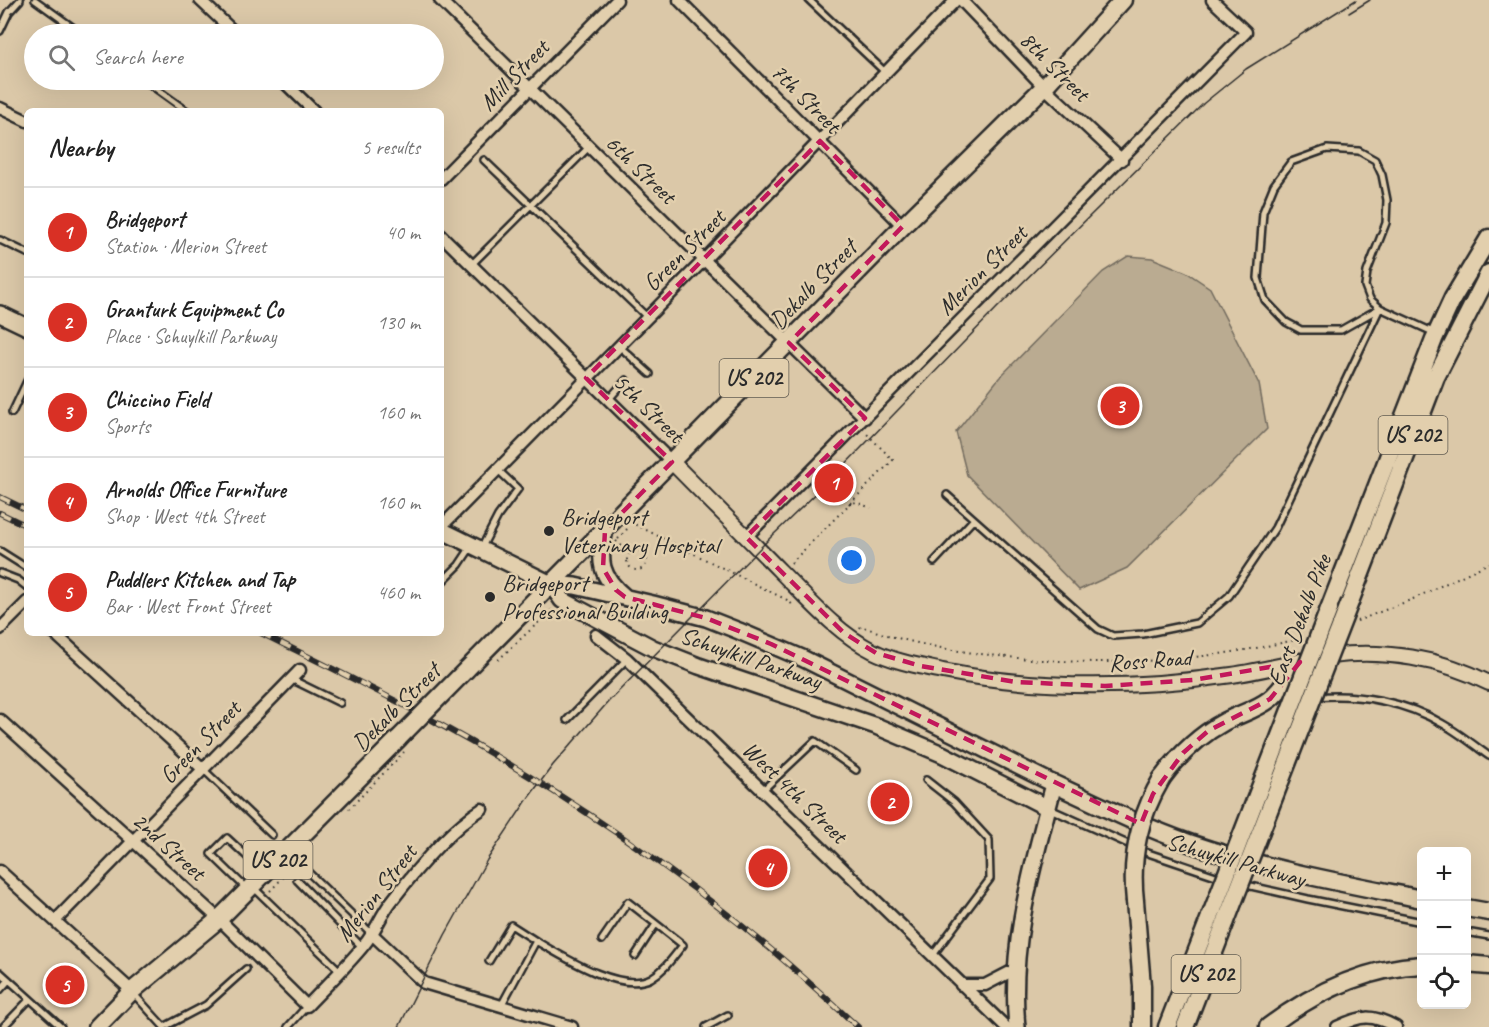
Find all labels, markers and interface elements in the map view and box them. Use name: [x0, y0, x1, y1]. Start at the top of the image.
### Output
search box: [24, 24, 444, 90]
street label: 8th Street: [1014, 25, 1098, 109]
street label: Mill Street: [473, 32, 557, 117]
icon: search: [45, 41, 78, 74]
text: Search here: [93, 43, 183, 71]
street label: 7th Street: [765, 57, 849, 141]
street label: 6th Street: [599, 128, 684, 212]
text: Nearby: [48, 131, 113, 164]
text: 5 results: [361, 135, 420, 160]
street label: Green Street: [637, 201, 733, 297]
text: Bridgeport: [105, 206, 185, 234]
street label: Merion Street: [931, 217, 1035, 321]
text: 1: [63, 220, 72, 245]
text: 40 m: [386, 220, 420, 245]
street label: Dekalb Street: [763, 231, 865, 335]
text: Station · Merion Street: [105, 234, 266, 259]
text: Granturk Equipment Co: [105, 296, 283, 324]
text: 2: [63, 310, 72, 335]
text: 130 m: [377, 310, 420, 335]
text: Place · Schuylkill Parkway: [105, 324, 276, 349]
road number: US 202: [720, 359, 789, 397]
street label: 5th Street: [607, 367, 692, 451]
pin: 3: [1100, 384, 1140, 428]
text: Chiccino Field: [105, 386, 209, 414]
text: 3: [63, 400, 72, 425]
text: 160 m: [377, 400, 420, 425]
text: Sports: [105, 414, 150, 439]
road number: US 202: [1378, 416, 1448, 454]
pin: 1: [814, 460, 854, 506]
text: Arnolds Office Furniture: [105, 476, 286, 504]
text: 4: [63, 490, 72, 515]
text: 160 m: [377, 490, 420, 515]
place label: Bridgeport Veterinary Hospital: [561, 502, 723, 560]
text: Shop · West 4th Street: [105, 504, 265, 529]
marker: Bridgeport Veterinary Hospital: [542, 524, 556, 538]
your location: [837, 546, 866, 575]
street label: East Dekalb Pike: [1260, 548, 1339, 690]
text: Puddlers Kitchen and Tap: [105, 566, 295, 594]
place label: Bridgeport Professional Building: [502, 568, 669, 626]
text: 5: [63, 580, 72, 605]
text: 460 m: [377, 580, 420, 605]
marker: Bridgeport Professional Building: [483, 590, 497, 604]
text: Bar · West Front Street: [105, 594, 271, 619]
street label: Schuylkill Parkway: [676, 620, 827, 697]
street label: Ross Road: [1108, 642, 1196, 678]
street label: Dekalb Street: [345, 654, 449, 758]
street label: Green Street: [153, 693, 248, 790]
street label: West 4th Street: [736, 734, 855, 851]
pin: 2: [870, 780, 910, 824]
street label: 2nd Street: [126, 805, 213, 888]
street label: Schuykill Parkway: [1163, 826, 1311, 895]
street label: Merion Street: [329, 837, 425, 948]
road number: US 202: [244, 841, 312, 879]
pin: 4: [748, 846, 788, 890]
map controls: [1417, 847, 1471, 1009]
button: +: [1417, 847, 1471, 901]
button: −: [1417, 901, 1471, 955]
road number: US 202: [1172, 955, 1240, 993]
button: locate: [1417, 955, 1471, 1009]
pin: 5: [46, 962, 84, 1008]

